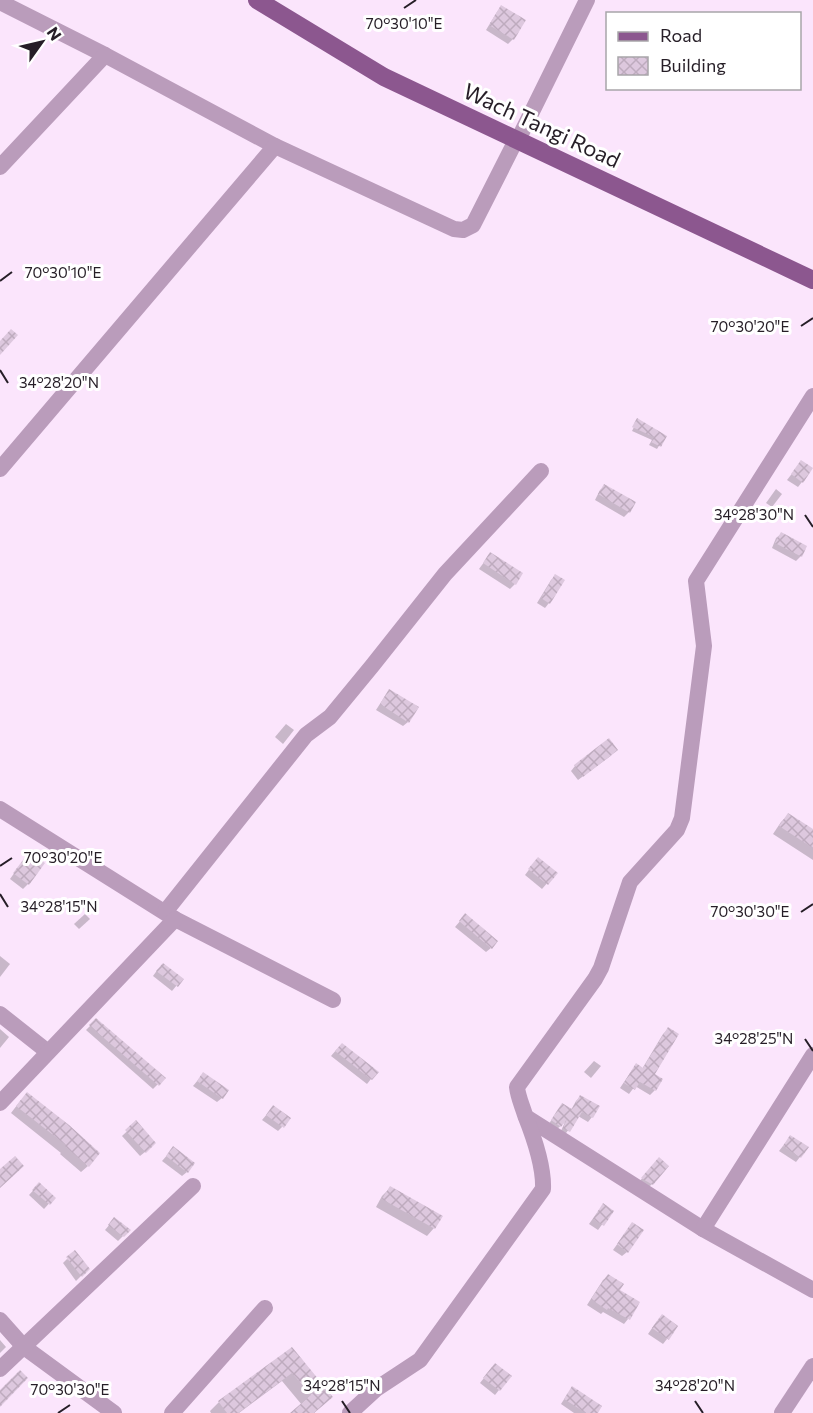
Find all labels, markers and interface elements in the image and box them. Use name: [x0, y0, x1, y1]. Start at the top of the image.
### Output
north arrow: [12, 12, 72, 72]
legend: [606, 12, 801, 90]
text: 70°30'10"E: [366, 14, 442, 32]
text: N: [44, 23, 66, 44]
text: Road: [660, 24, 702, 46]
text: Building: [660, 54, 726, 76]
street label: Wach Tangi Road: [459, 77, 625, 173]
text: 70°30'10"E: [25, 263, 101, 281]
text: 70°30'20"E: [711, 317, 789, 335]
text: 34°28'20"N: [19, 373, 99, 391]
text: 34°28'30"N: [714, 505, 794, 523]
text: 70°30'20"E: [24, 848, 102, 866]
text: 34°28'15"N: [21, 897, 97, 915]
text: 70°30'30"E: [711, 902, 790, 920]
text: 34°28'25"N: [715, 1029, 793, 1047]
text: 34°28'15"N: [304, 1376, 380, 1394]
text: 34°28'20"N: [655, 1376, 735, 1394]
text: 70°30'30"E: [31, 1380, 110, 1398]

